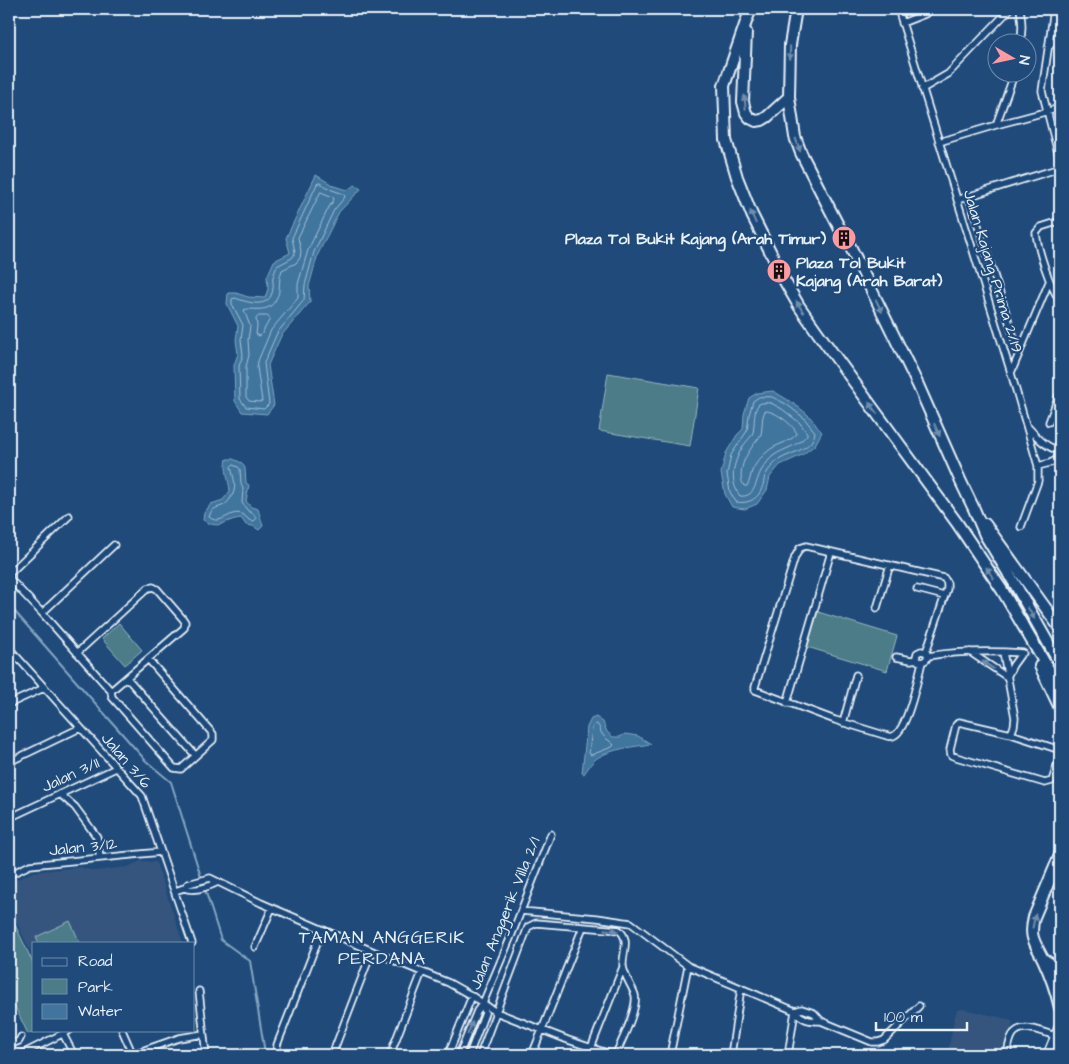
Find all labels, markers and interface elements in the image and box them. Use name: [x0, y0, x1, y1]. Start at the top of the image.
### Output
north arrow: [986, 32, 1036, 82]
one-way arrow: [785, 45, 793, 61]
text: N: [1013, 54, 1034, 66]
one-way arrow: [740, 93, 748, 109]
one-way arrow: [794, 138, 802, 153]
street label: Jalan Kajang Prima 2/19: [957, 187, 1028, 356]
one-way arrow: [749, 210, 757, 224]
building icon: Plaza Tol Bukit Kajang (Arah Timur): [831, 225, 857, 251]
place label: Plaza Tol Bukit Kajang (Arah Timur): [565, 228, 826, 252]
place label: Plaza Tol Bukit Kajang (Arah Barat): [796, 252, 943, 294]
building icon: Plaza Tol Bukit Kajang (Arah Barat): [766, 258, 792, 284]
one-way arrow: [875, 299, 883, 313]
one-way arrow: [796, 300, 805, 314]
one-way arrow: [867, 402, 878, 415]
one-way arrow: [934, 423, 942, 437]
one-way arrow: [985, 566, 995, 580]
one-way arrow: [1027, 606, 1036, 620]
one-way arrow: [981, 660, 995, 670]
street label: Jalan 3/6: [96, 728, 157, 793]
street label: Jalan 3/11: [38, 752, 103, 798]
street label: Jalan 3/12: [48, 832, 118, 862]
street label: Jalan Anggerik Villa 2/1: [464, 834, 547, 993]
one-way arrow: [1030, 914, 1038, 929]
district label: TAMAN ANGGERIK PERDANA: [299, 925, 465, 971]
one-way arrow: [603, 926, 619, 934]
legend: [32, 942, 195, 1032]
text: Road: [78, 951, 113, 972]
text: Park: [78, 977, 113, 998]
scale bar: [876, 999, 968, 1031]
text: Water: [78, 1001, 122, 1022]
text: 100 m: [884, 1007, 923, 1028]
one-way arrow: [466, 1020, 474, 1035]

